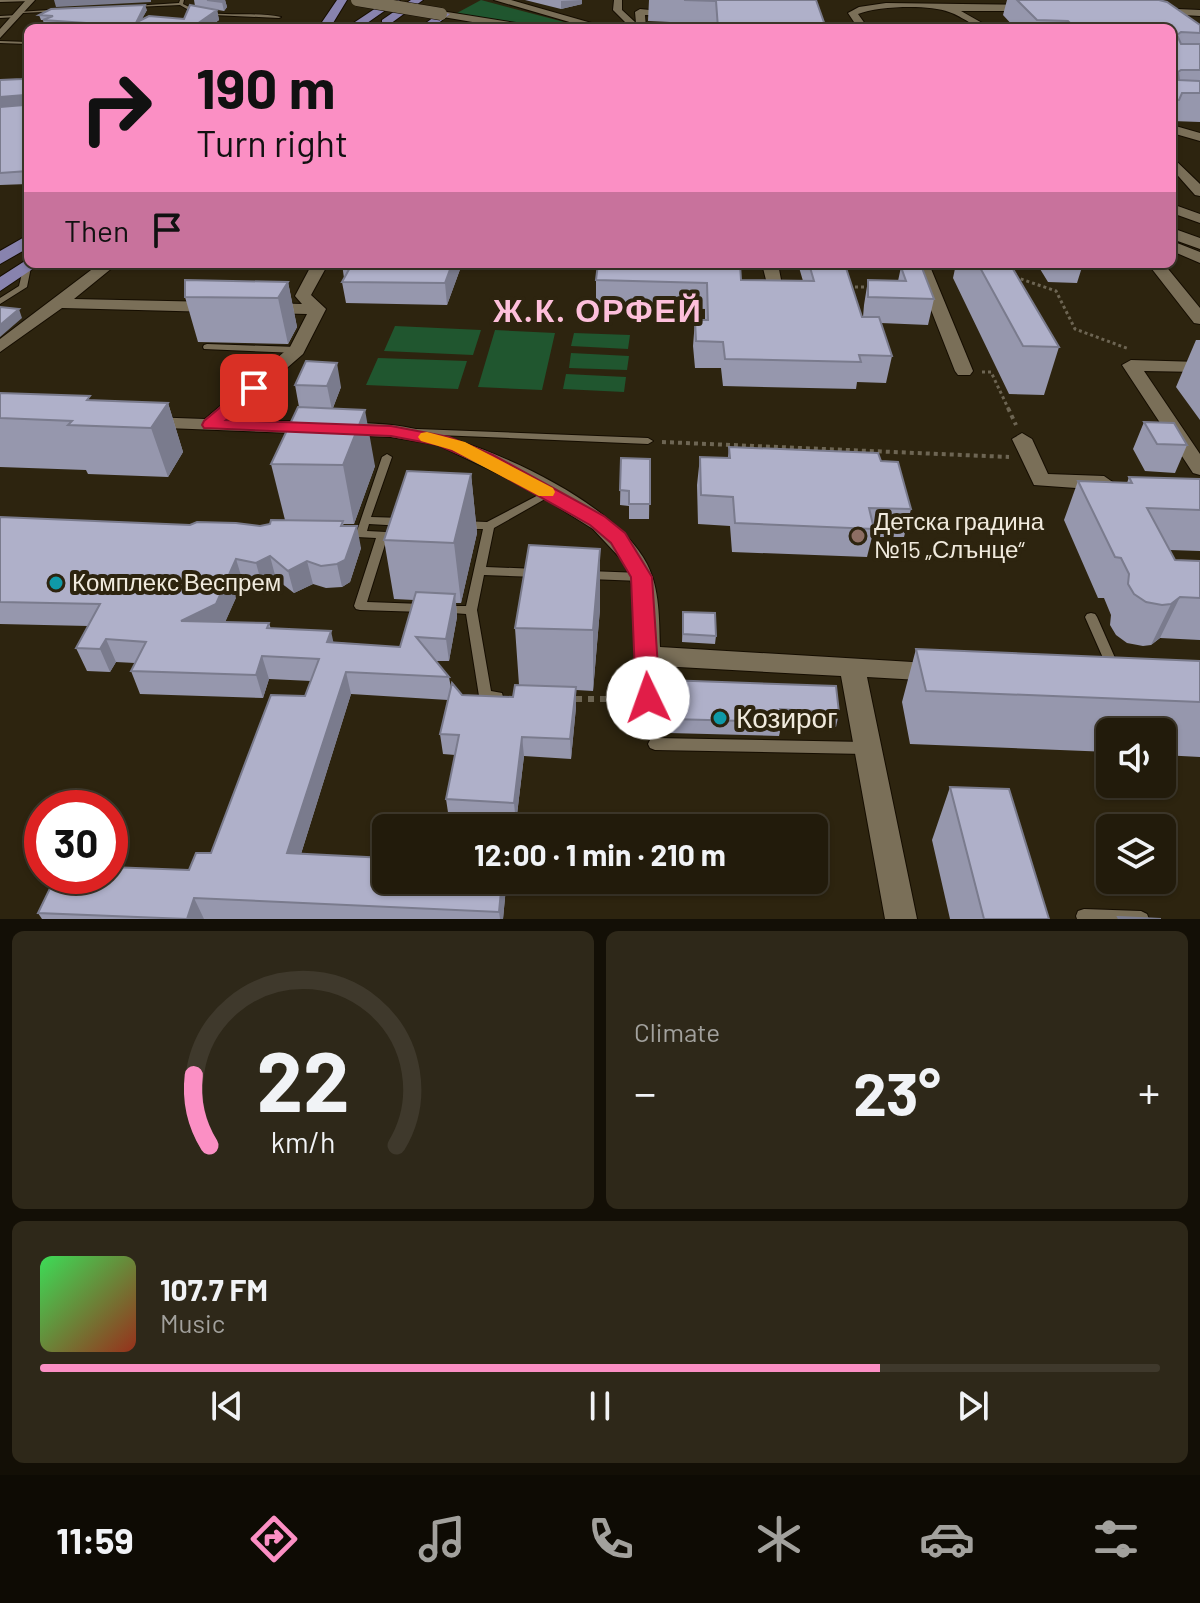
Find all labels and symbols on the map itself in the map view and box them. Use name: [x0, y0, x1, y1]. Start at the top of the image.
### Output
district label: Ж.К. ОРФЕЙ: [492, 290, 703, 328]
pin: [220, 354, 288, 422]
place label: Детска градина №15 „Слънце“: [874, 506, 1045, 563]
marker: Детска градина №15 „Слънце“: [849, 527, 867, 545]
place label: Комплекс Веспрем: [72, 567, 281, 596]
marker: Комплекс Веспрем: [47, 574, 65, 592]
position arrow: [606, 656, 690, 740]
place label: Козирог: [736, 700, 837, 734]
marker: Козирог: [711, 709, 729, 727]
speed limit sign: 30: [24, 790, 128, 894]

